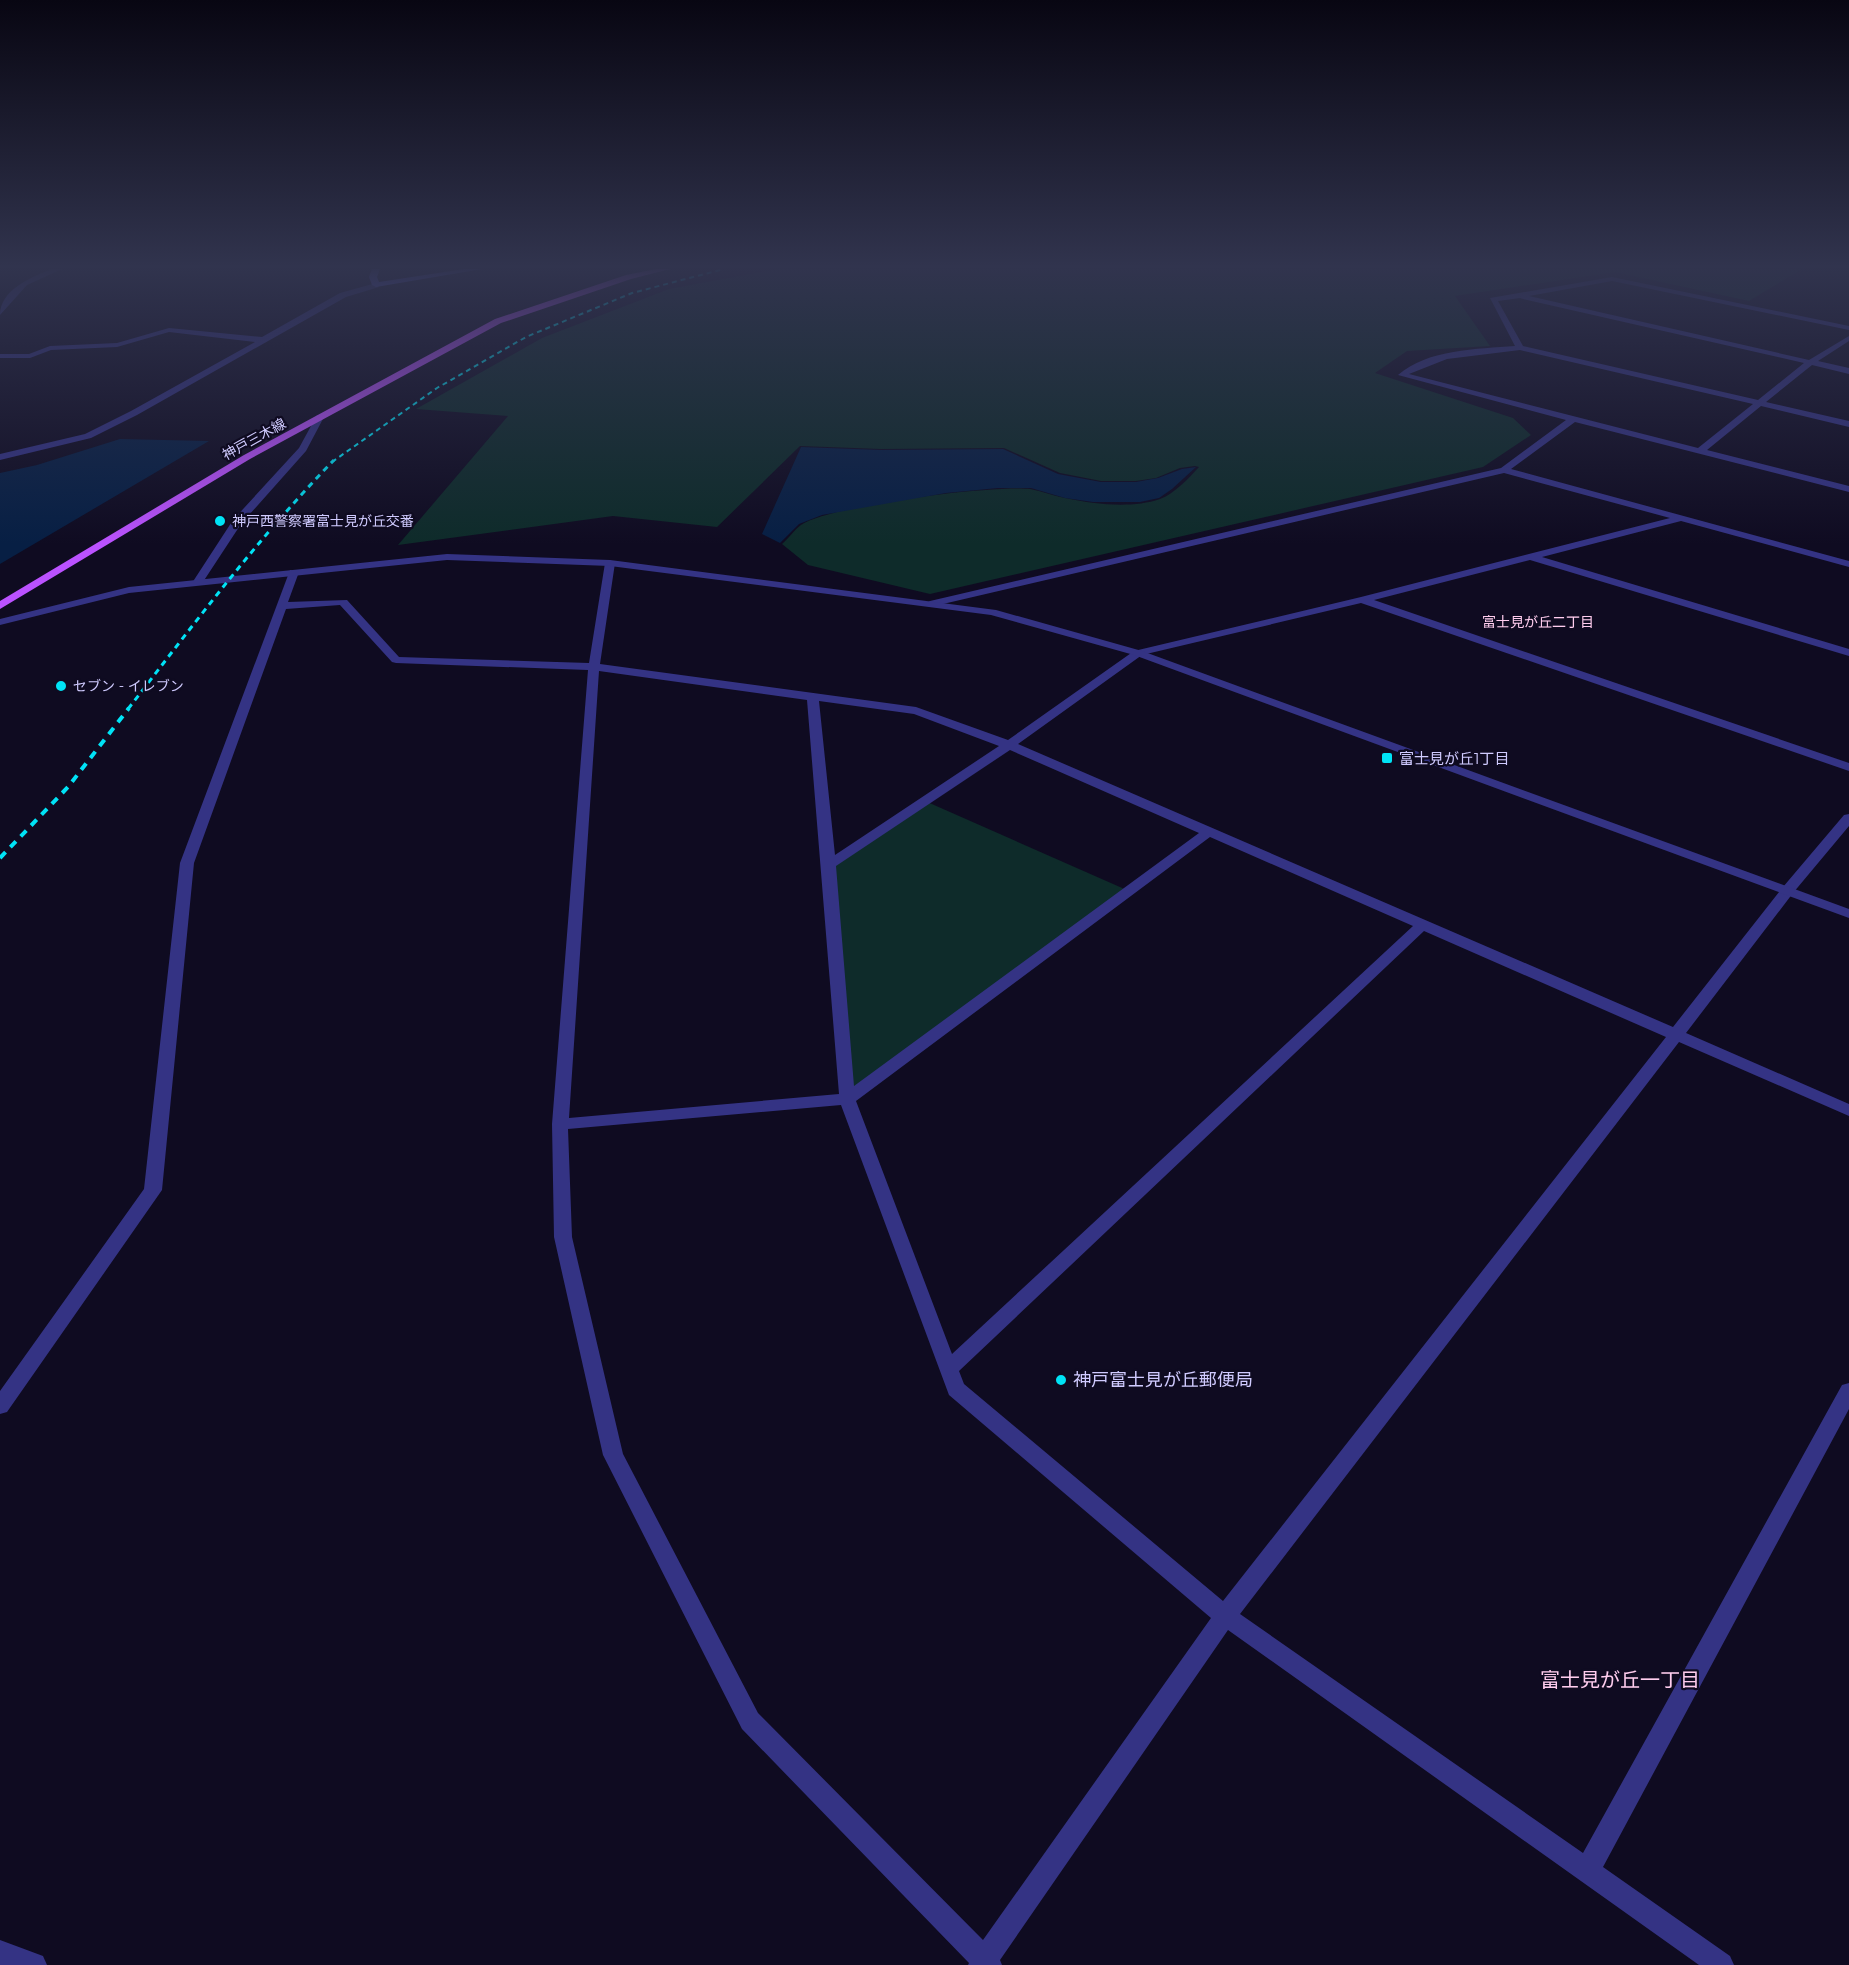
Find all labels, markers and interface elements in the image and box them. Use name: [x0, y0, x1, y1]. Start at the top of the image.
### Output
street label: 神戸三木線: [219, 414, 289, 464]
place label: 神戸西警察署富士見が丘交番: [232, 512, 414, 530]
marker: 神戸西警察署富士見が丘交番: [213, 514, 227, 528]
district label: 富士見が丘二丁目: [1482, 613, 1594, 631]
place label: セブン - イレブン: [73, 677, 184, 695]
marker: セブン - イレブン: [54, 679, 68, 693]
place label: 富士見が丘1丁目: [1399, 749, 1509, 768]
marker: 富士見が丘1丁目: [1380, 751, 1394, 765]
place label: 神戸富士見が丘郵便局: [1073, 1369, 1253, 1391]
marker: 神戸富士見が丘郵便局: [1054, 1373, 1068, 1387]
district label: 富士見が丘一丁目: [1540, 1668, 1700, 1692]

